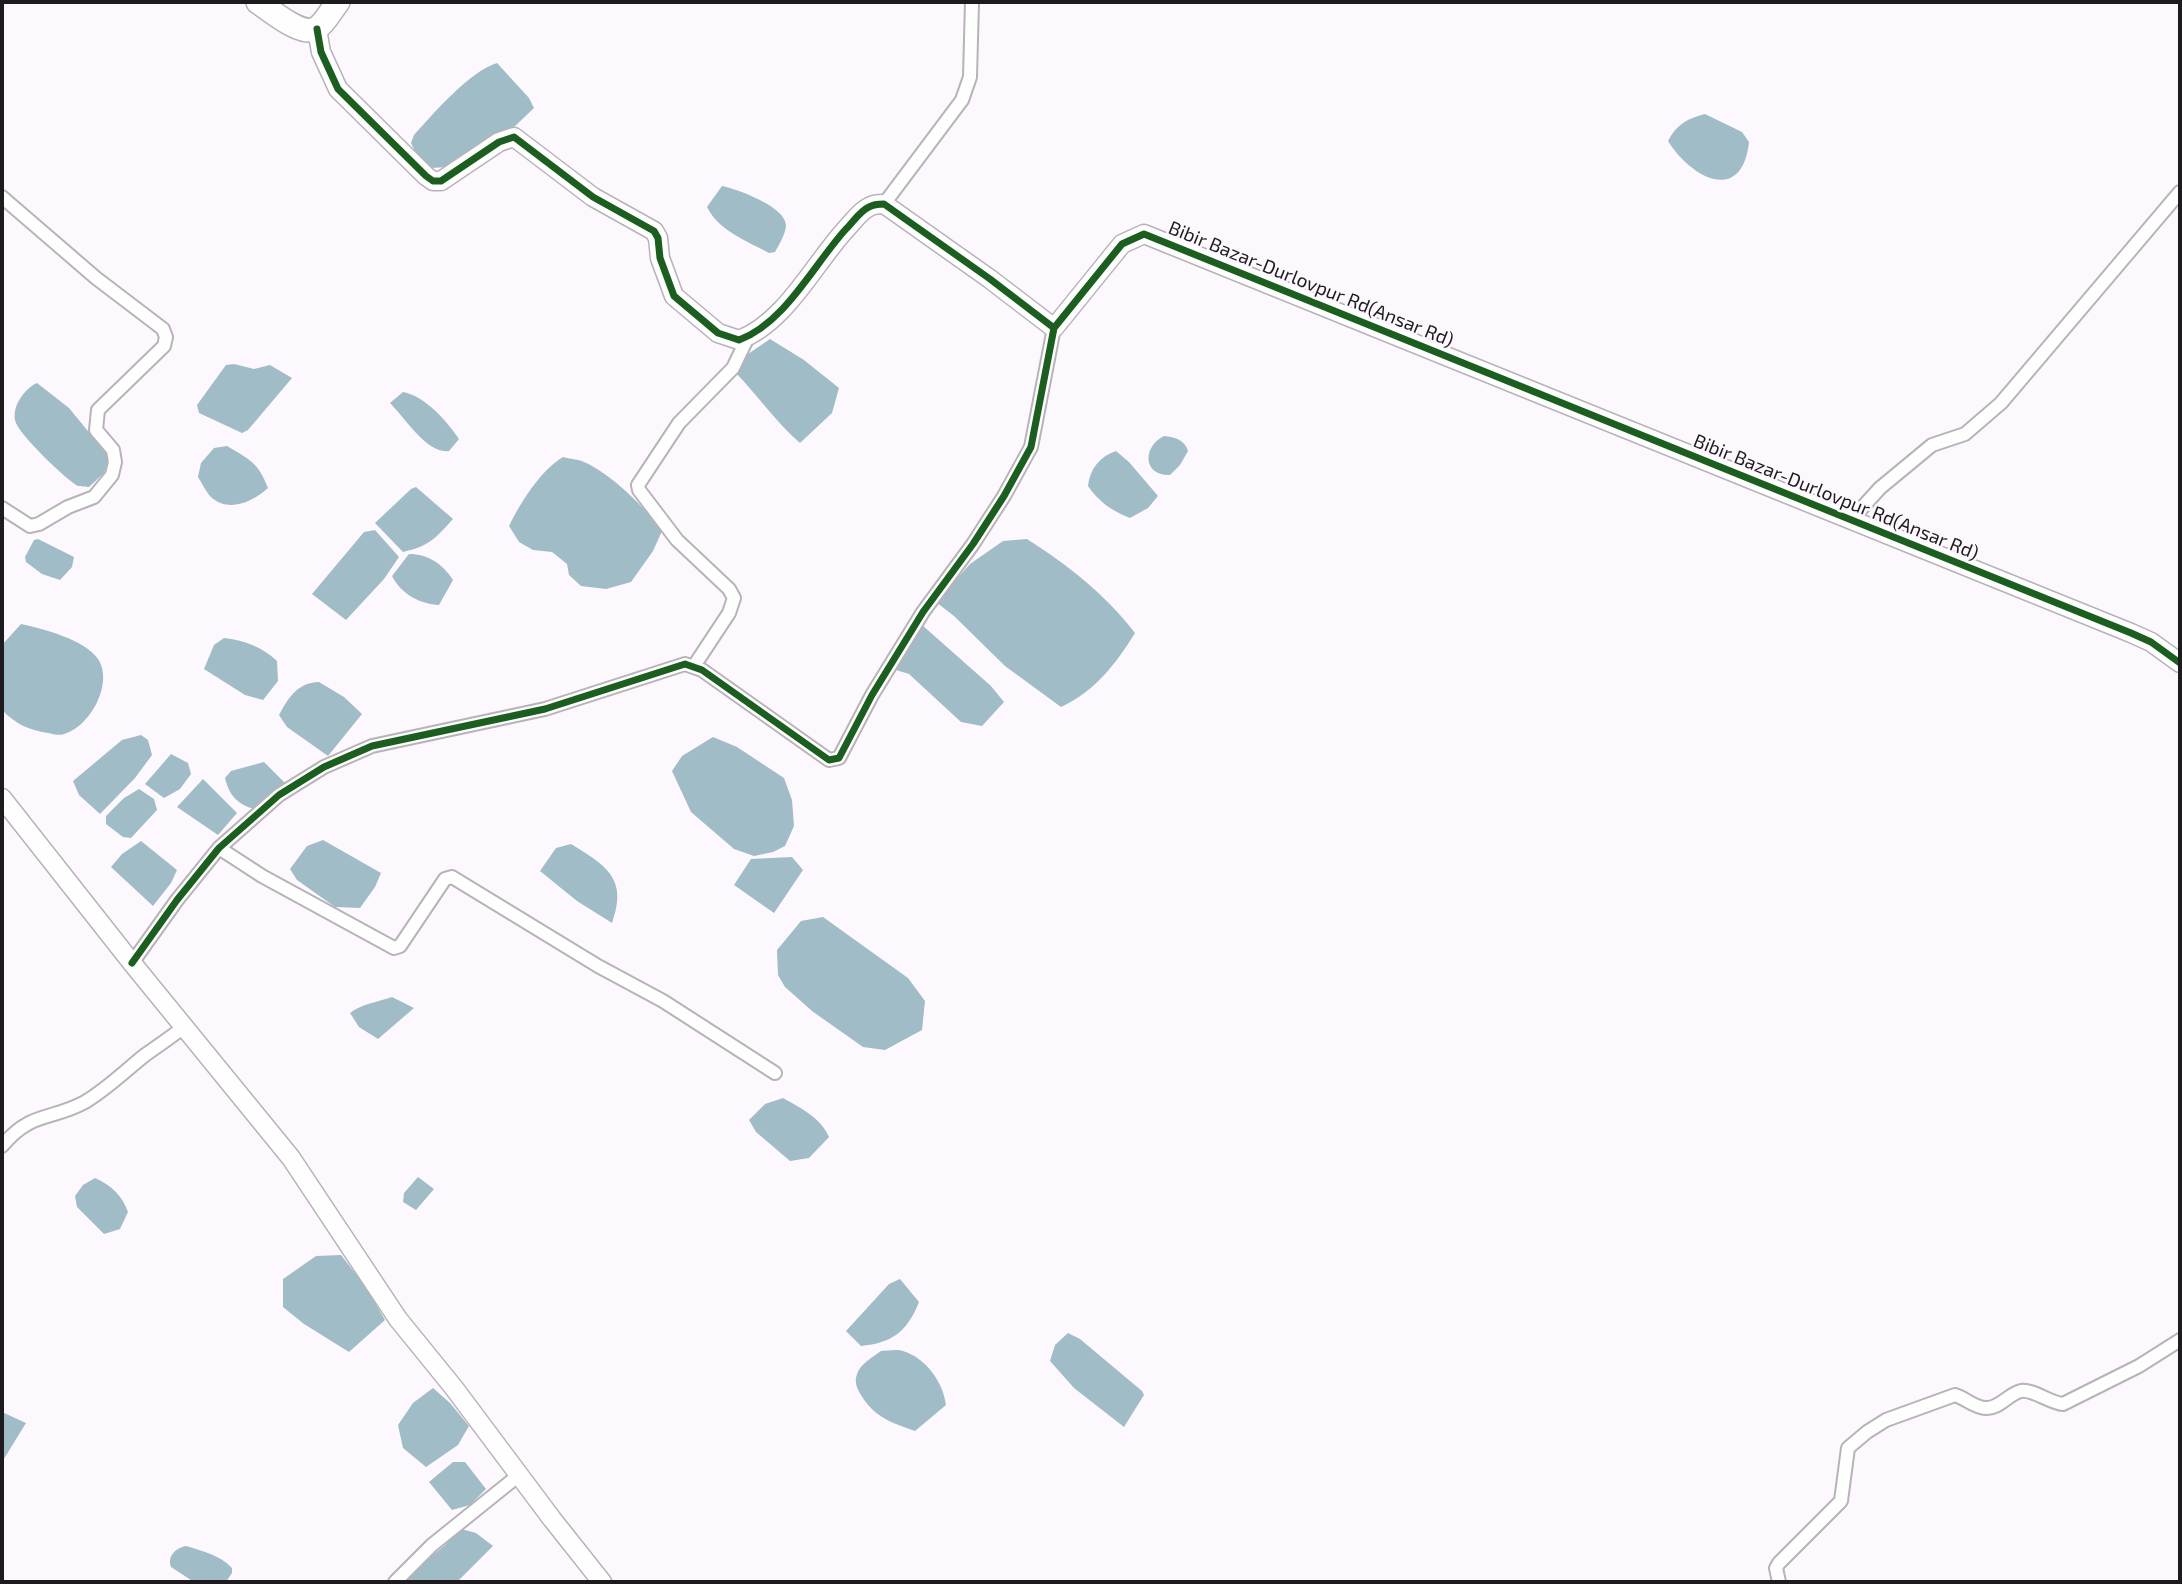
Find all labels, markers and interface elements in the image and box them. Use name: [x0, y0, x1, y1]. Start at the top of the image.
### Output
street label: Bibir Bazar-Durlovpur Rd(Ansar Rd): [1165, 216, 1457, 352]
street label: Bibir Bazar-Durlovpur Rd(Ansar Rd): [1690, 429, 1982, 565]

